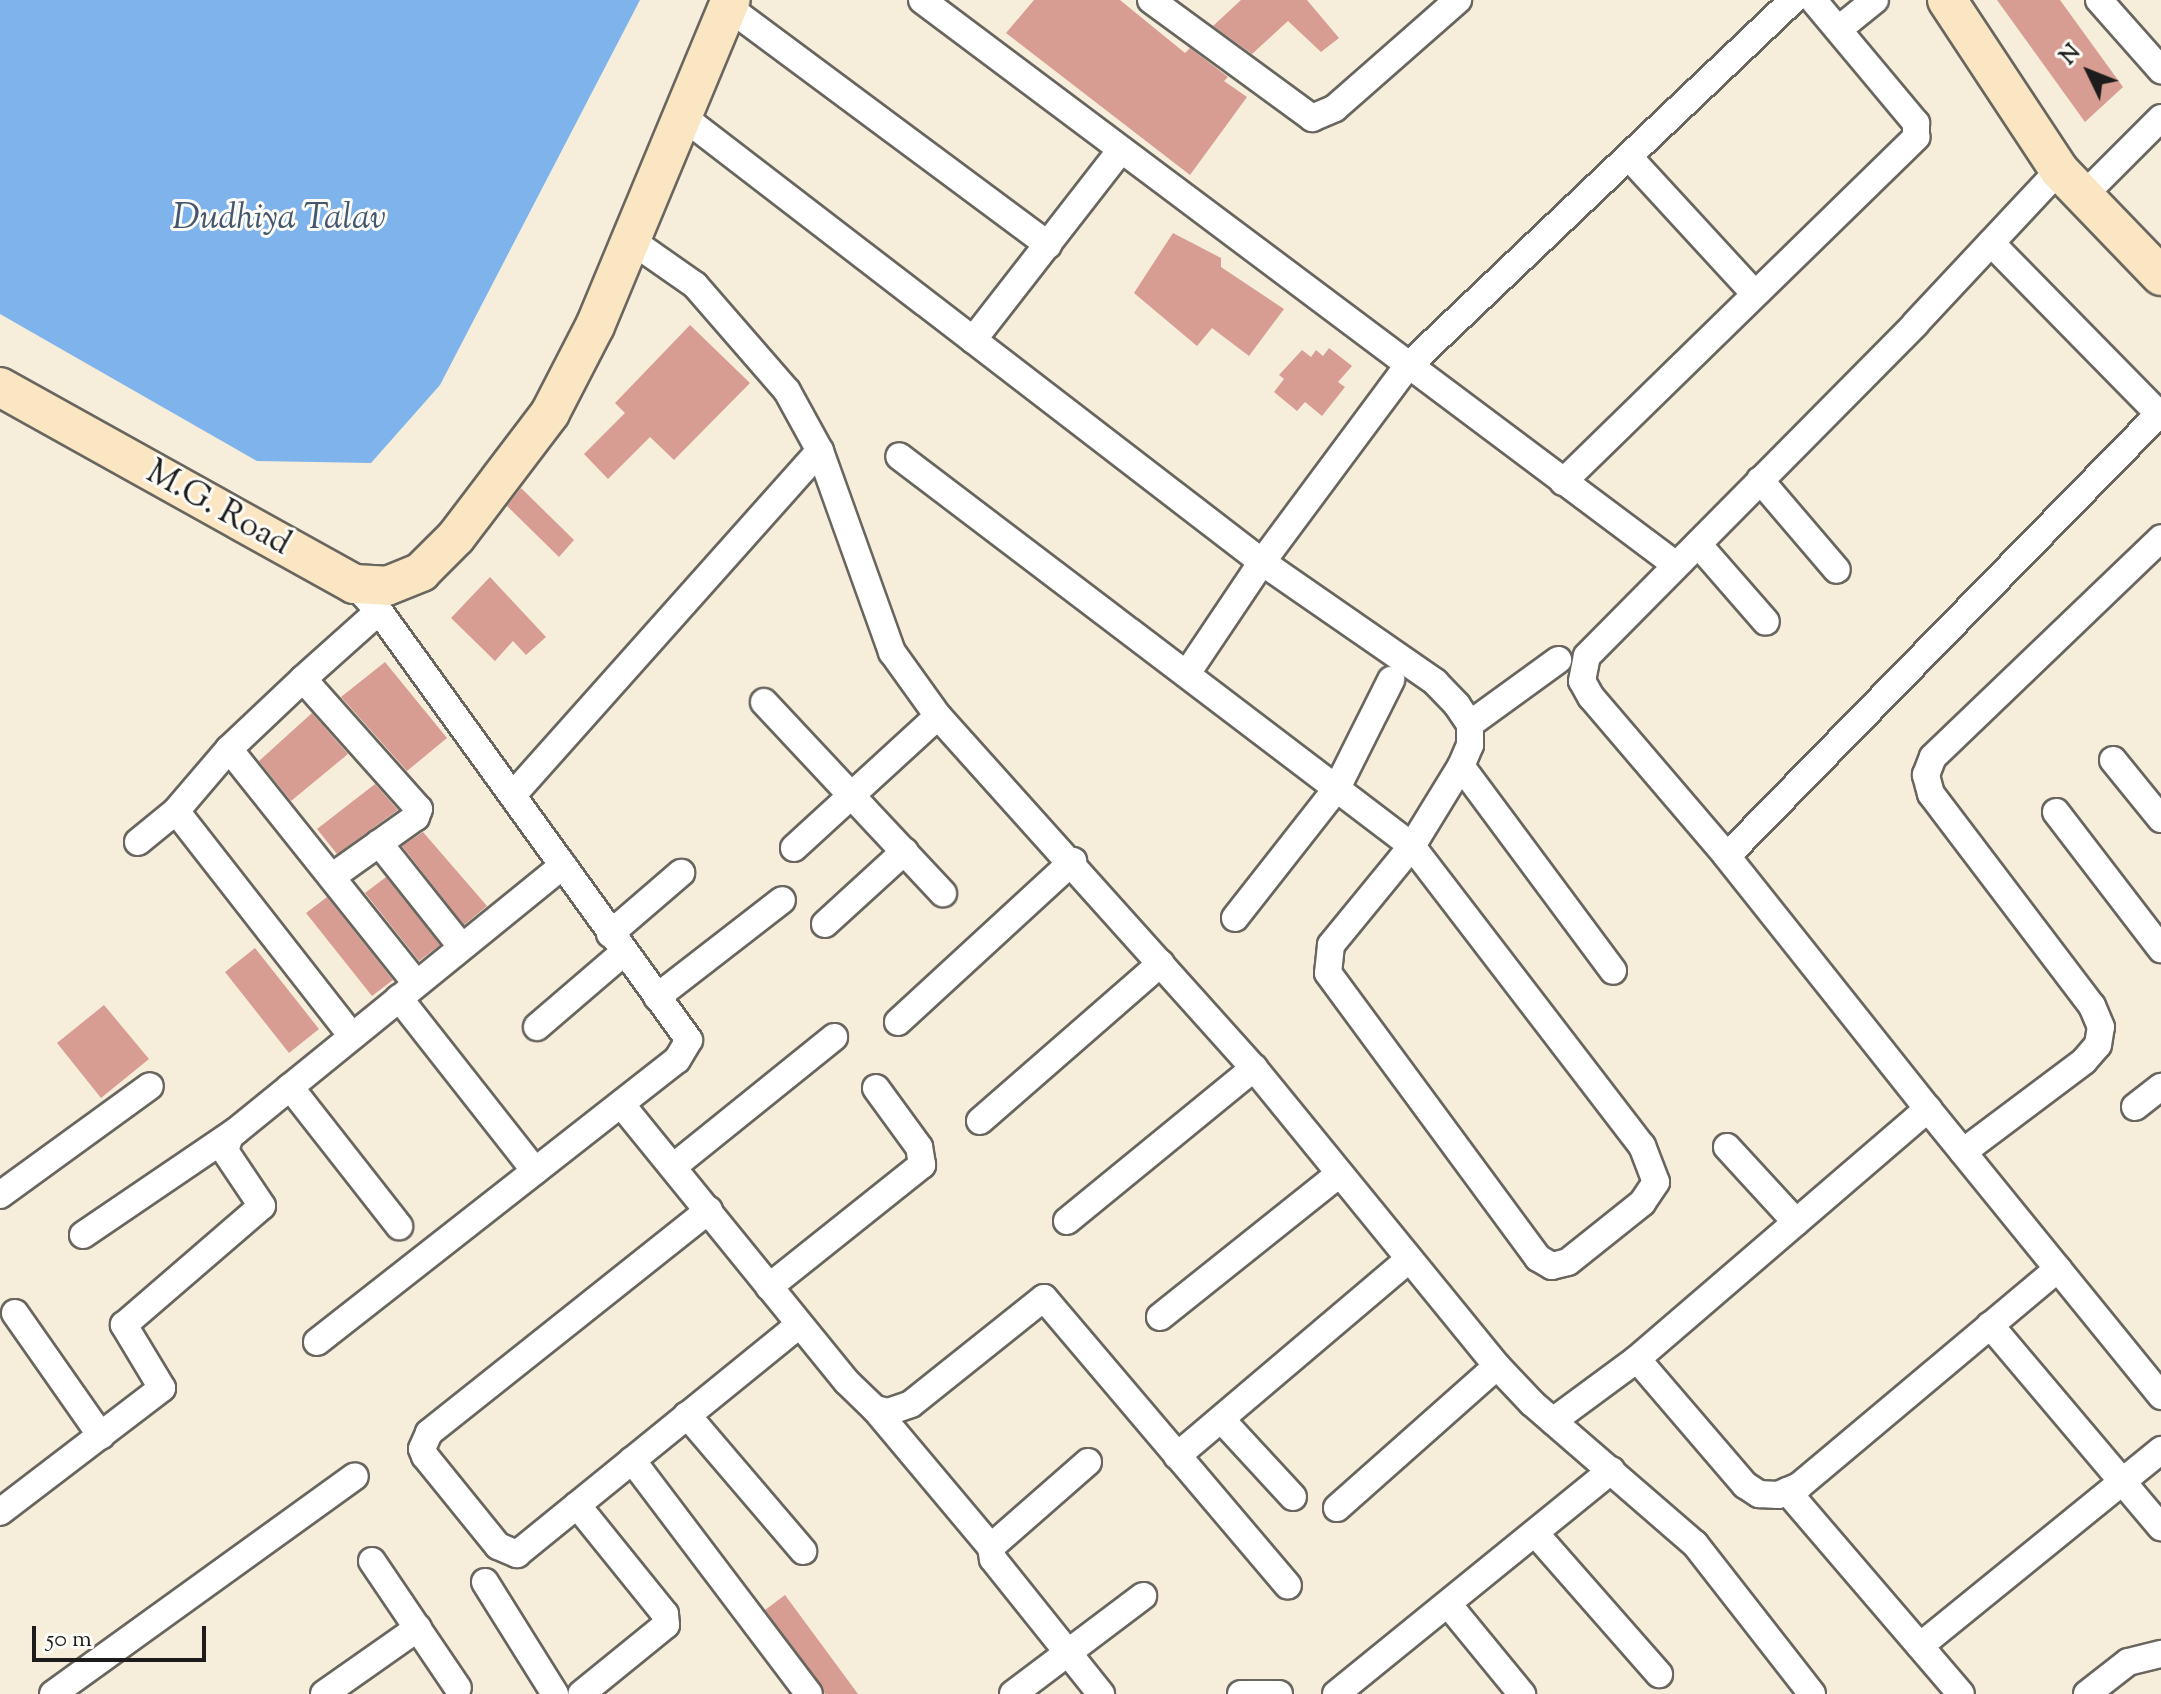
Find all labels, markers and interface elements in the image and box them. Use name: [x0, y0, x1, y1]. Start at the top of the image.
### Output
north arrow: [2049, 32, 2129, 112]
text: N: [2054, 38, 2089, 73]
water label: Dudhiya Talav: [172, 198, 386, 242]
street label: M.G. Road: [139, 453, 297, 565]
scale bar: [36, 1610, 210, 1660]
text: 50 m: [46, 1623, 92, 1657]

